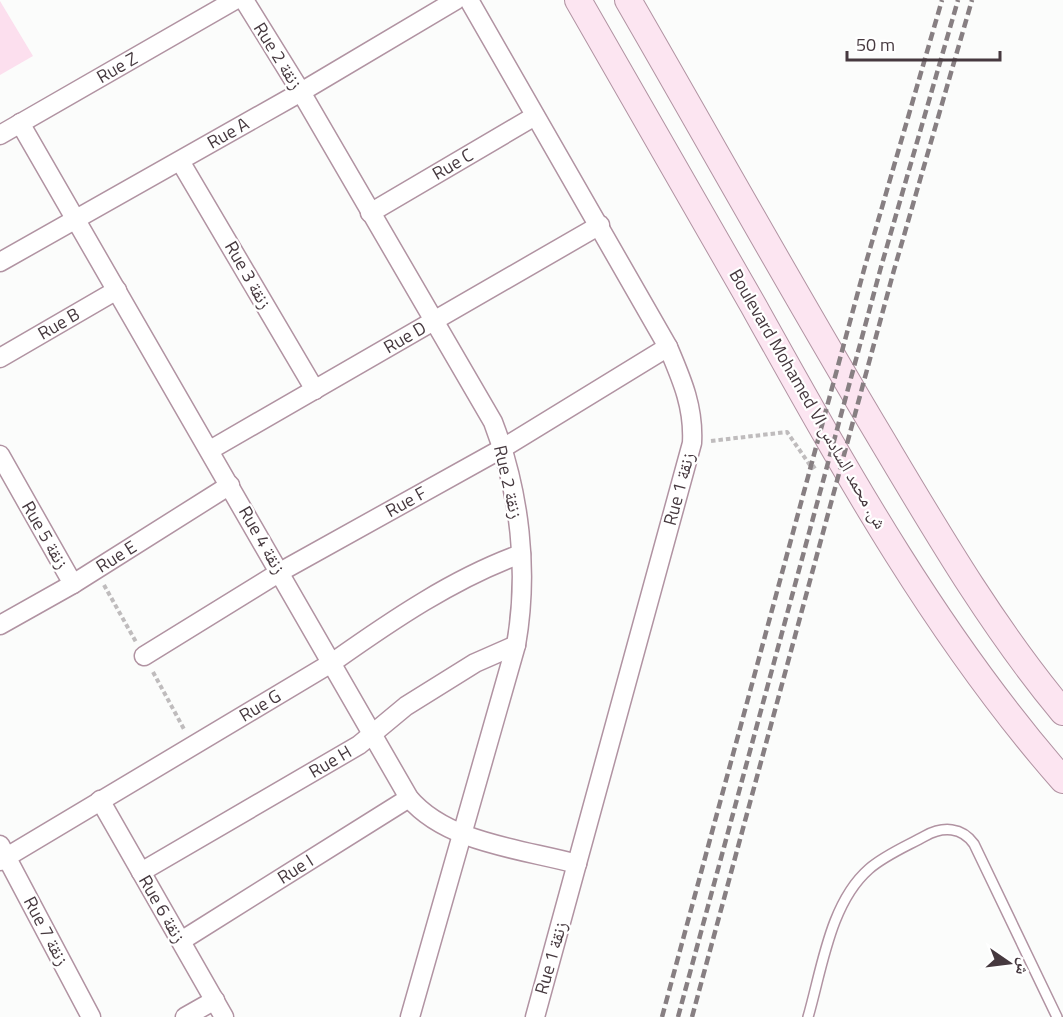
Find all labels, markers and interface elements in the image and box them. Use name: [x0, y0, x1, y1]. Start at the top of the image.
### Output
street label: Rue 2 زنقة: [247, 17, 310, 95]
scale bar: [847, 24, 1000, 62]
text: 50 m: [856, 31, 895, 58]
street label: Rue Z: [91, 45, 142, 90]
street label: Rue A: [202, 110, 254, 155]
street label: Rue C: [427, 141, 478, 187]
street label: Rue 3 زنقة: [218, 236, 279, 314]
street label: Boulevard Mohamed VI ش. محمد السادس: [723, 264, 894, 534]
street label: Rue B: [32, 300, 85, 346]
street label: Rue D: [378, 314, 431, 360]
street label: Rue 2 زنقة: [487, 442, 530, 521]
street label: Rue 1 زنقة: [656, 449, 701, 528]
street label: Rue F: [380, 479, 431, 524]
street label: Rue 5 زنقة: [15, 496, 76, 574]
street label: Rue 4 زنقة: [232, 501, 293, 579]
street label: Rue E: [90, 533, 142, 579]
street label: Rue G: [234, 682, 286, 728]
street label: Rue H: [303, 738, 357, 785]
street label: Rue I: [272, 847, 318, 890]
street label: Rue 6 زنقة: [132, 870, 193, 948]
street label: Rue 7 زنقة: [17, 891, 76, 970]
street label: Rue 1 زنقة: [527, 918, 574, 997]
north arrow: [979, 933, 1039, 993]
text: ش: [1010, 955, 1037, 978]

